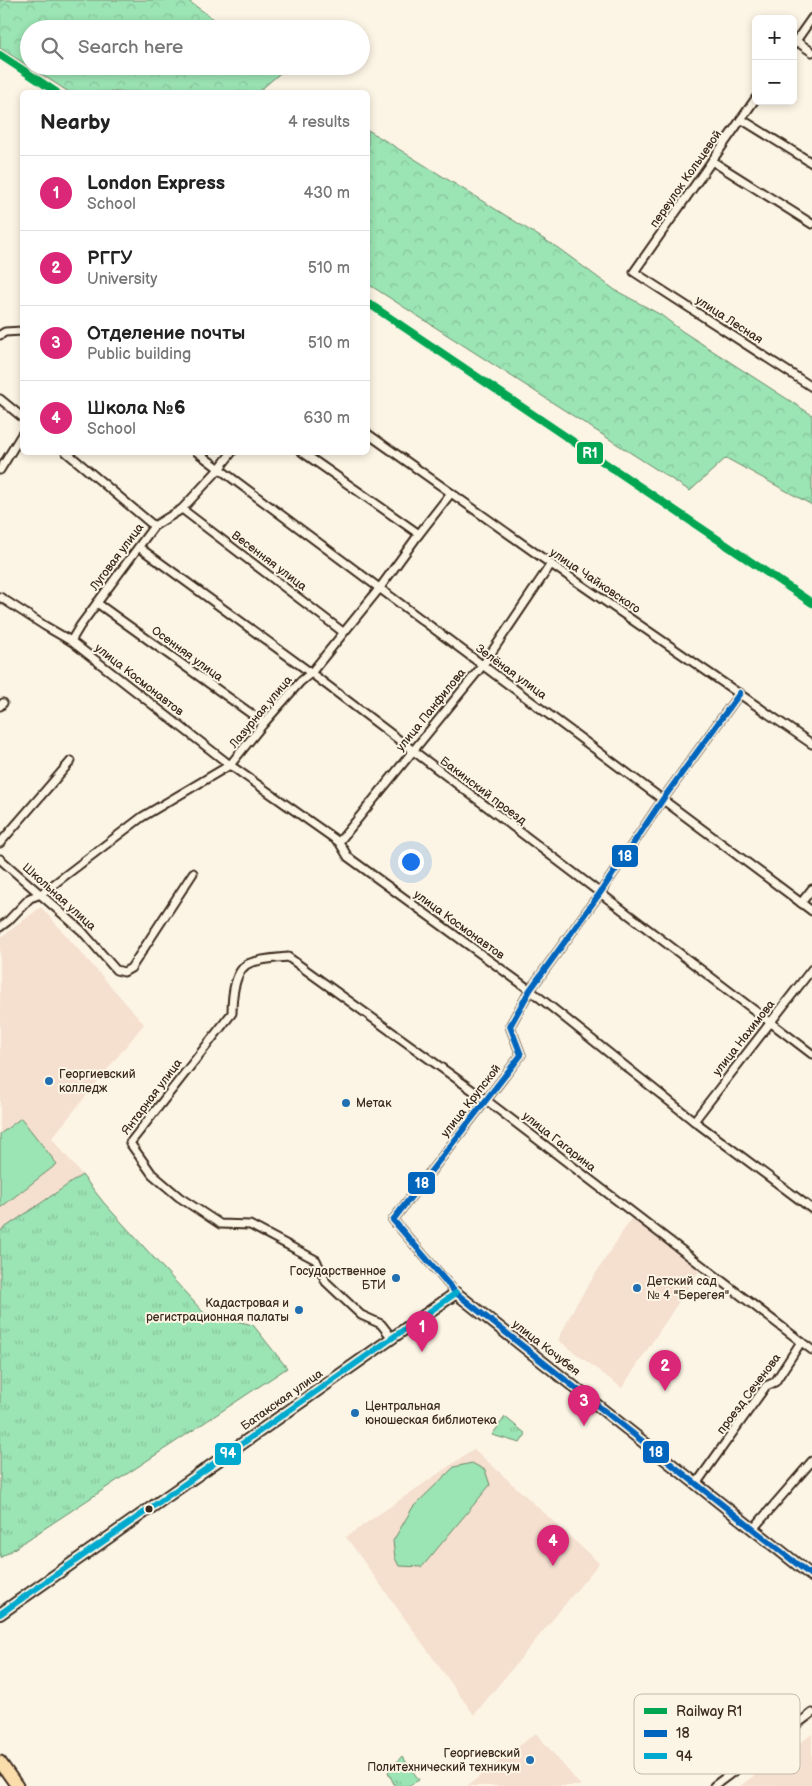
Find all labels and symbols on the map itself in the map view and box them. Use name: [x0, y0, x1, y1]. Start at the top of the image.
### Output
street label: переулок Кольцевой: [647, 127, 725, 230]
street label: улица Лесная: [693, 293, 766, 347]
line badge: R1: [576, 441, 604, 465]
text: R1: [582, 445, 598, 462]
street label: Луговая улица: [86, 520, 147, 594]
street label: Весенняя улица: [228, 528, 310, 594]
street label: улица Чайковского: [547, 545, 643, 617]
street label: Осенняя улица: [148, 623, 226, 685]
street label: улица Космонавтов: [92, 641, 187, 720]
street label: Зелёная улица: [473, 641, 549, 703]
street label: улица Панфилова: [393, 665, 469, 755]
street label: Лазурная улица: [226, 673, 296, 752]
street label: Бакинский проезд: [437, 754, 530, 829]
line badge: 18: [611, 844, 639, 868]
text: 18: [618, 848, 632, 865]
your location: [398, 849, 424, 875]
street label: Школьная улица: [19, 860, 99, 934]
street label: улица Космонавтов: [411, 887, 508, 963]
street label: улица Нахимова: [710, 997, 778, 1079]
street label: Янтарная улица: [119, 1056, 185, 1138]
street label: улица Крупской: [438, 1061, 504, 1141]
place label: Георгиевский колледж: [59, 1067, 136, 1096]
marker: Георгиевский колледж: [43, 1075, 55, 1087]
place label: Метак: [356, 1096, 392, 1111]
marker: Метак: [340, 1097, 352, 1109]
street label: улица Гагарина: [519, 1109, 599, 1175]
line badge: 18: [407, 1171, 436, 1195]
text: 18: [415, 1175, 429, 1192]
place label: Государственное БТИ: [290, 1264, 386, 1293]
marker: Государственное БТИ: [390, 1272, 402, 1284]
place label: Детский сад № 4 "Берегея": [647, 1274, 729, 1303]
marker: Детский сад № 4 "Берегея": [631, 1282, 643, 1294]
place label: Кадастровая и регистрационная палаты: [146, 1296, 289, 1325]
marker: Кадастровая и регистрационная палаты: [293, 1304, 305, 1316]
pin: 1: [406, 1311, 438, 1352]
street label: улица Кочубея: [509, 1317, 583, 1379]
pin: 2: [649, 1350, 681, 1391]
street label: проезд Сеченова: [714, 1351, 784, 1437]
street label: Батакская улица: [238, 1366, 326, 1434]
pin: 3: [568, 1385, 600, 1426]
place label: Центральная юношеская библиотека: [365, 1399, 497, 1428]
marker: Центральная юношеская библиотека: [349, 1407, 361, 1419]
line badge: 18: [642, 1440, 670, 1464]
line badge: 94: [214, 1442, 242, 1466]
text: 18: [649, 1444, 663, 1461]
text: 94: [220, 1445, 237, 1462]
unlabelled marker: [144, 1504, 154, 1514]
pin: 4: [537, 1525, 569, 1566]
legend: [634, 1694, 800, 1774]
text: Railway R1: [676, 1703, 742, 1720]
text: 18: [676, 1725, 690, 1742]
place label: Георгиевский Политехнический техникум: [367, 1746, 520, 1775]
text: 94: [676, 1748, 693, 1765]
marker: Георгиевский Политехнический техникум: [524, 1754, 536, 1766]

